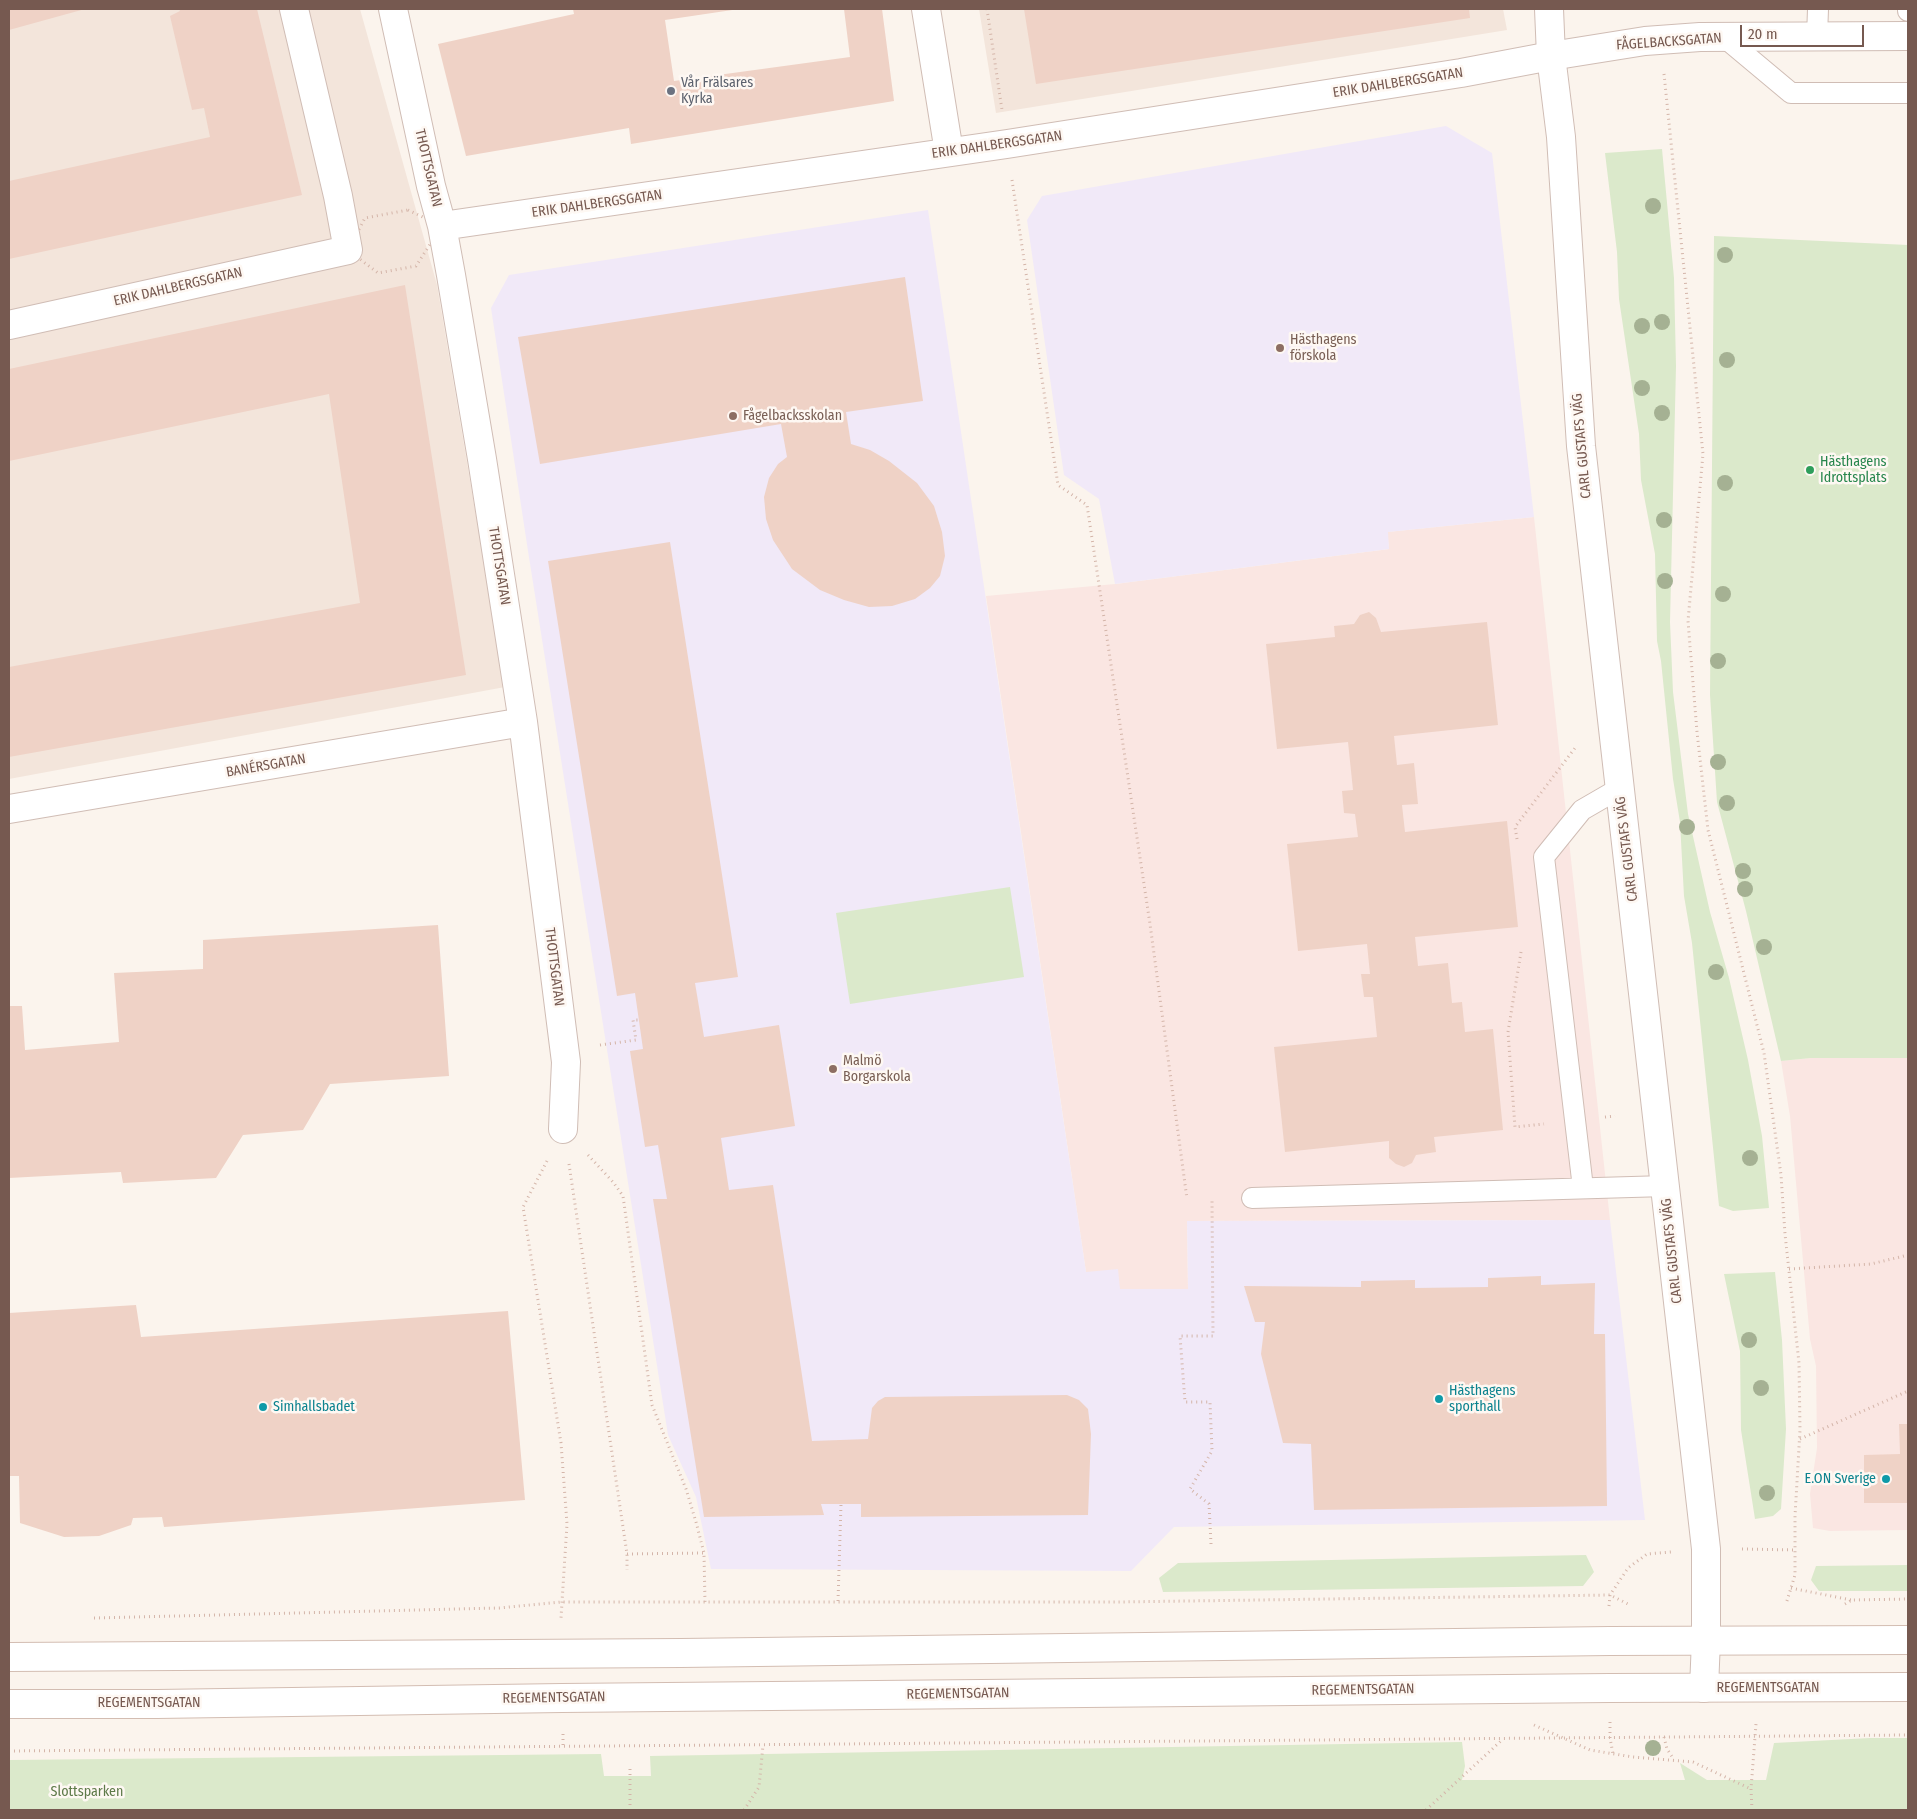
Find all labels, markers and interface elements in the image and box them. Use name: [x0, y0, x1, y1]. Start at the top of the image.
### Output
scale bar: [1742, 15, 1866, 47]
text: 20 m: [1748, 25, 1778, 43]
street label: FÅGELBACKSGATAN: [1616, 30, 1722, 54]
street label: ERIK DAHLBERGSGATAN: [1332, 64, 1464, 102]
place label: Vår Frälsares Kyrka: [681, 75, 753, 108]
marker: Vår Frälsares Kyrka: [665, 85, 677, 97]
street label: THOTTSGATAN: [411, 128, 445, 208]
street label: ERIK DAHLBERGSGATAN: [931, 128, 1063, 162]
street label: ERIK DAHLBERGSGATAN: [531, 187, 663, 221]
street label: ERIK DAHLBERGSGATAN: [112, 264, 244, 310]
place label: Hästhagens förskola: [1290, 332, 1357, 364]
marker: Hästhagens förskola: [1274, 342, 1286, 354]
street label: CARL GUSTAFS VÄG: [1569, 393, 1595, 499]
place label: Fågelbacksskolan: [743, 408, 842, 424]
marker: Fågelbacksskolan: [727, 410, 739, 422]
place label: Hästhagens Idrottsplats: [1820, 454, 1887, 487]
marker: Hästhagens Idrottsplats: [1804, 464, 1816, 476]
street label: THOTTSGATAN: [485, 526, 513, 606]
street label: BANÉRSGATAN: [225, 751, 307, 781]
street label: CARL GUSTAFS VÄG: [1612, 795, 1642, 903]
street label: THOTTSGATAN: [541, 927, 567, 1007]
place label: Malmö Borgarskola: [843, 1053, 911, 1086]
marker: Malmö Borgarskola: [827, 1063, 839, 1075]
street label: CARL GUSTAFS VÄG: [1658, 1198, 1686, 1304]
place label: Hästhagens sporthall: [1449, 1383, 1516, 1415]
marker: Hästhagens sporthall: [1433, 1393, 1445, 1405]
place label: Simhallsbadet: [273, 1399, 355, 1415]
marker: Simhallsbadet: [257, 1401, 269, 1413]
place label: E.ON Sverige: [1805, 1471, 1876, 1487]
marker: E.ON Sverige: [1880, 1473, 1892, 1485]
street label: REGEMENTSGATAN: [1716, 1680, 1820, 1696]
street label: REGEMENTSGATAN: [1311, 1681, 1415, 1699]
street label: REGEMENTSGATAN: [906, 1685, 1010, 1703]
street label: REGEMENTSGATAN: [502, 1689, 606, 1707]
street label: REGEMENTSGATAN: [97, 1695, 201, 1711]
park label: Slottsparken: [51, 1784, 123, 1800]

